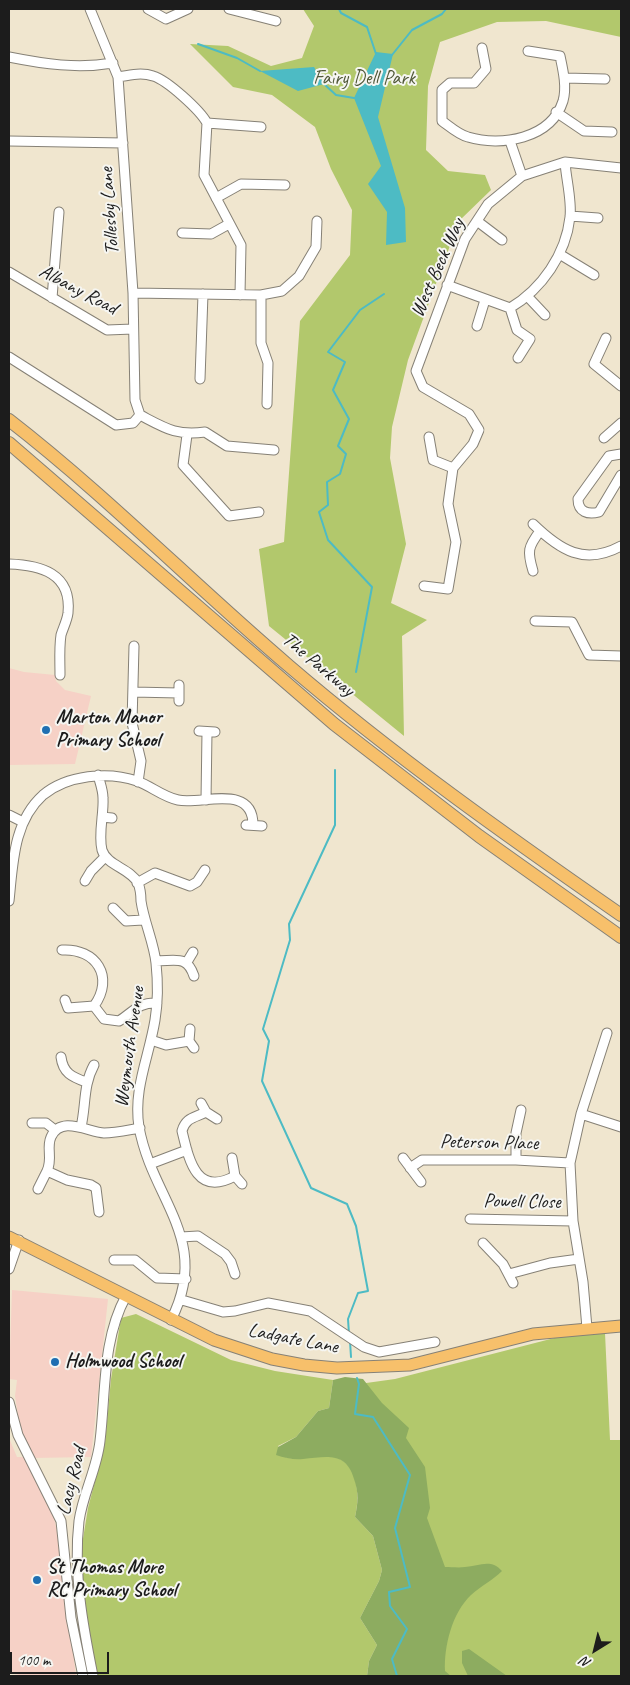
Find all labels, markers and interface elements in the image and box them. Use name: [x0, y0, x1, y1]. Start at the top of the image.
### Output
park label: Fairy Dell Park: [313, 67, 415, 91]
street label: Tollesby Lane: [95, 166, 125, 256]
street label: West Beck Way: [406, 215, 470, 321]
street label: Albany Road: [35, 259, 121, 321]
street label: The Parkway: [277, 628, 359, 702]
place label: Marton Manor Primary School: [56, 706, 162, 753]
marker: Marton Manor Primary School: [40, 724, 52, 736]
street label: Weymouth Avenue: [110, 985, 150, 1109]
street label: Peterson Place: [440, 1130, 538, 1156]
street label: Powell Close: [483, 1189, 561, 1215]
street label: Ladgate Lane: [246, 1319, 340, 1359]
place label: Holmwood School: [65, 1350, 181, 1374]
marker: Holmwood School: [49, 1356, 61, 1368]
street label: Lacy Road: [52, 1444, 92, 1518]
place label: St Thomas More RC Primary School: [47, 1556, 176, 1603]
marker: St Thomas More RC Primary School: [31, 1574, 43, 1586]
north arrow: [570, 1625, 620, 1675]
scale bar: [12, 1642, 111, 1674]
text: 100 m: [18, 1651, 50, 1670]
text: N: [577, 1653, 594, 1672]

